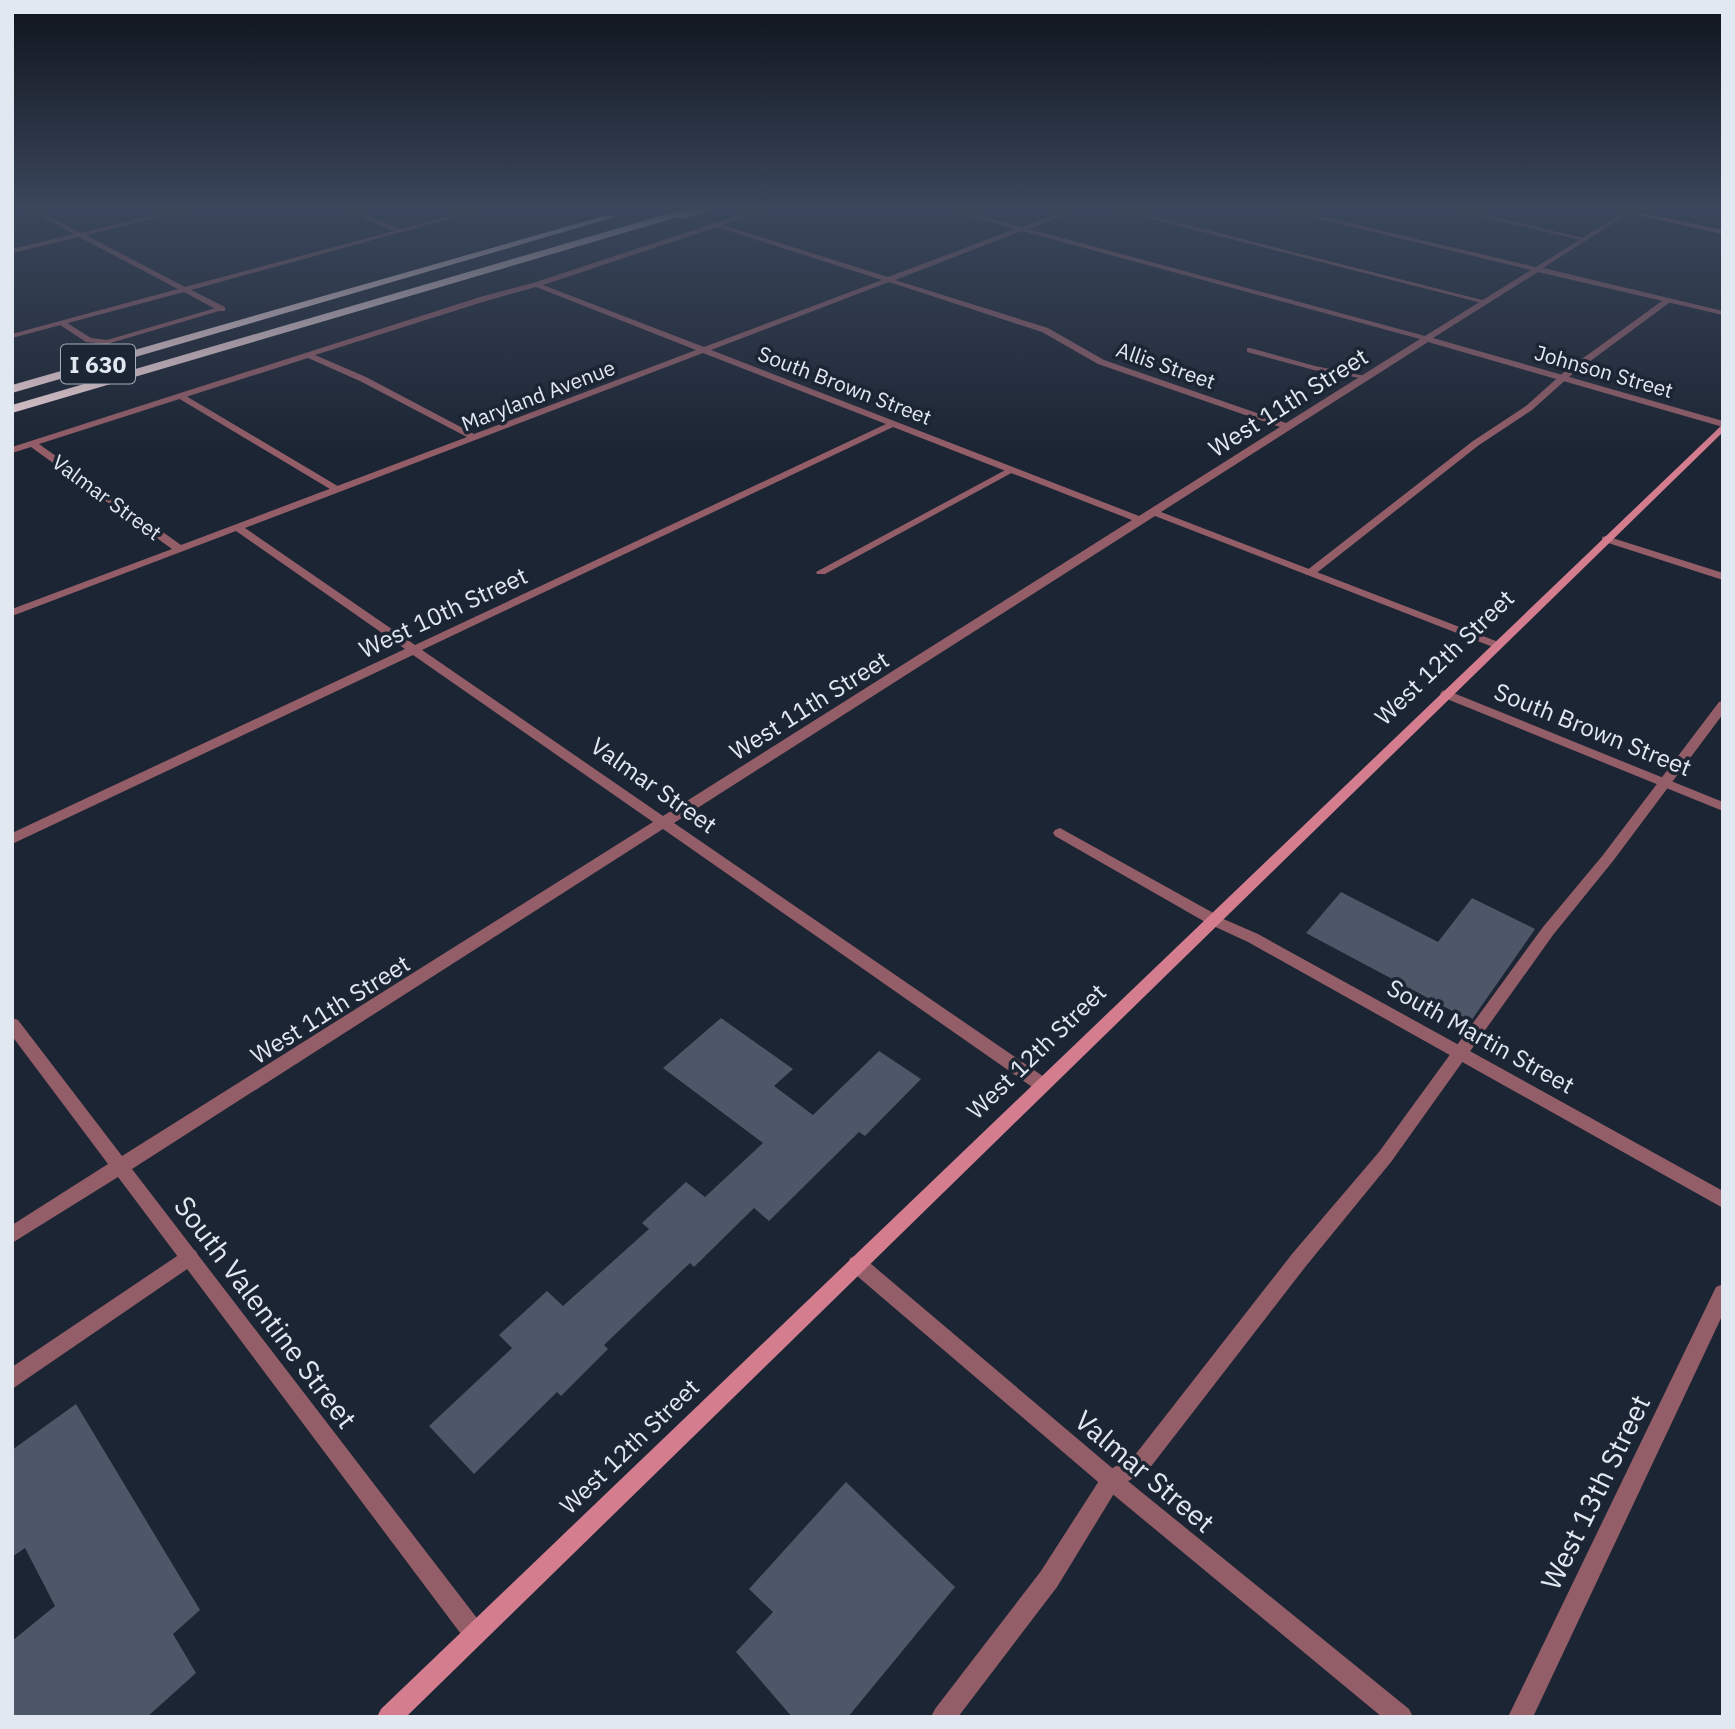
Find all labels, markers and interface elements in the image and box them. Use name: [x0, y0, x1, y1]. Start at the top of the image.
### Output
street label: Allis Street: [1113, 335, 1219, 395]
street label: Johnson Street: [1532, 338, 1676, 404]
street label: South Brown Street: [754, 339, 936, 431]
street label: West 11th Street: [1202, 340, 1374, 464]
road number: I 630: [61, 344, 135, 384]
street label: Maryland Avenue: [457, 353, 619, 437]
street label: Valmar Street: [47, 448, 167, 546]
street label: West 10th Street: [354, 559, 532, 665]
street label: West 12th Street: [1367, 582, 1521, 732]
street label: West 11th Street: [723, 643, 895, 767]
street label: South Brown Street: [1490, 675, 1696, 783]
street label: Valmar Street: [584, 730, 724, 840]
street label: West 11th Street: [244, 947, 416, 1071]
street label: South Martin Street: [1382, 971, 1580, 1101]
street label: West 12th Street: [959, 976, 1113, 1126]
street label: South Valentine Street: [166, 1188, 366, 1436]
street label: West 12th Street: [552, 1371, 706, 1521]
street label: West 13th Street: [1532, 1388, 1658, 1596]
street label: Valmar Street: [1067, 1402, 1223, 1540]

